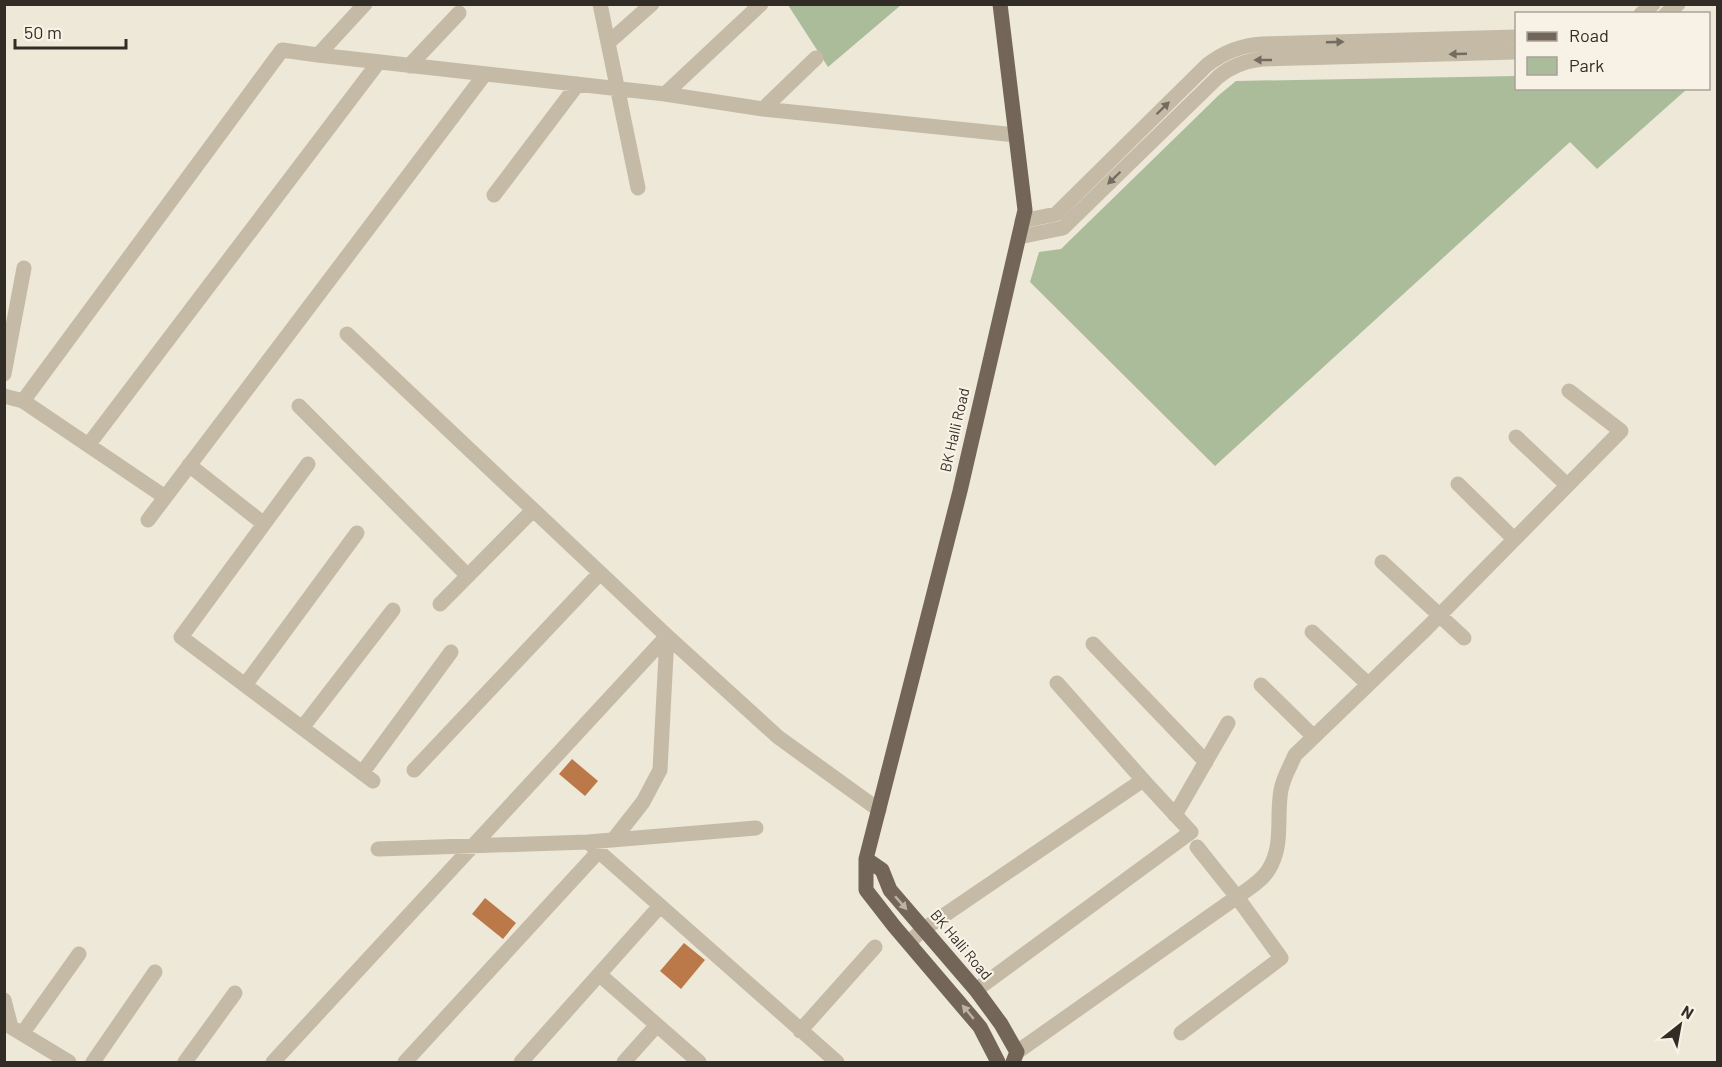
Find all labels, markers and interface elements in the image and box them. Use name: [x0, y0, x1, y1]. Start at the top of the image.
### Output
scale bar: [15, 12, 126, 50]
legend: [1515, 12, 1710, 90]
text: 50 m: [24, 21, 62, 43]
text: Road: [1569, 24, 1609, 46]
one-way arrow: [1326, 38, 1345, 47]
one-way arrow: [1449, 49, 1468, 59]
text: Park: [1569, 54, 1604, 76]
one-way arrow: [1254, 55, 1273, 65]
one-way arrow: [1156, 102, 1170, 116]
one-way arrow: [1107, 171, 1121, 185]
street label: BK Halli Road: [936, 386, 972, 474]
one-way arrow: [895, 895, 908, 911]
street label: BK Halli Road: [927, 906, 996, 983]
north arrow: [1650, 995, 1710, 1055]
text: N: [1679, 1001, 1697, 1023]
one-way arrow: [962, 1005, 975, 1020]

